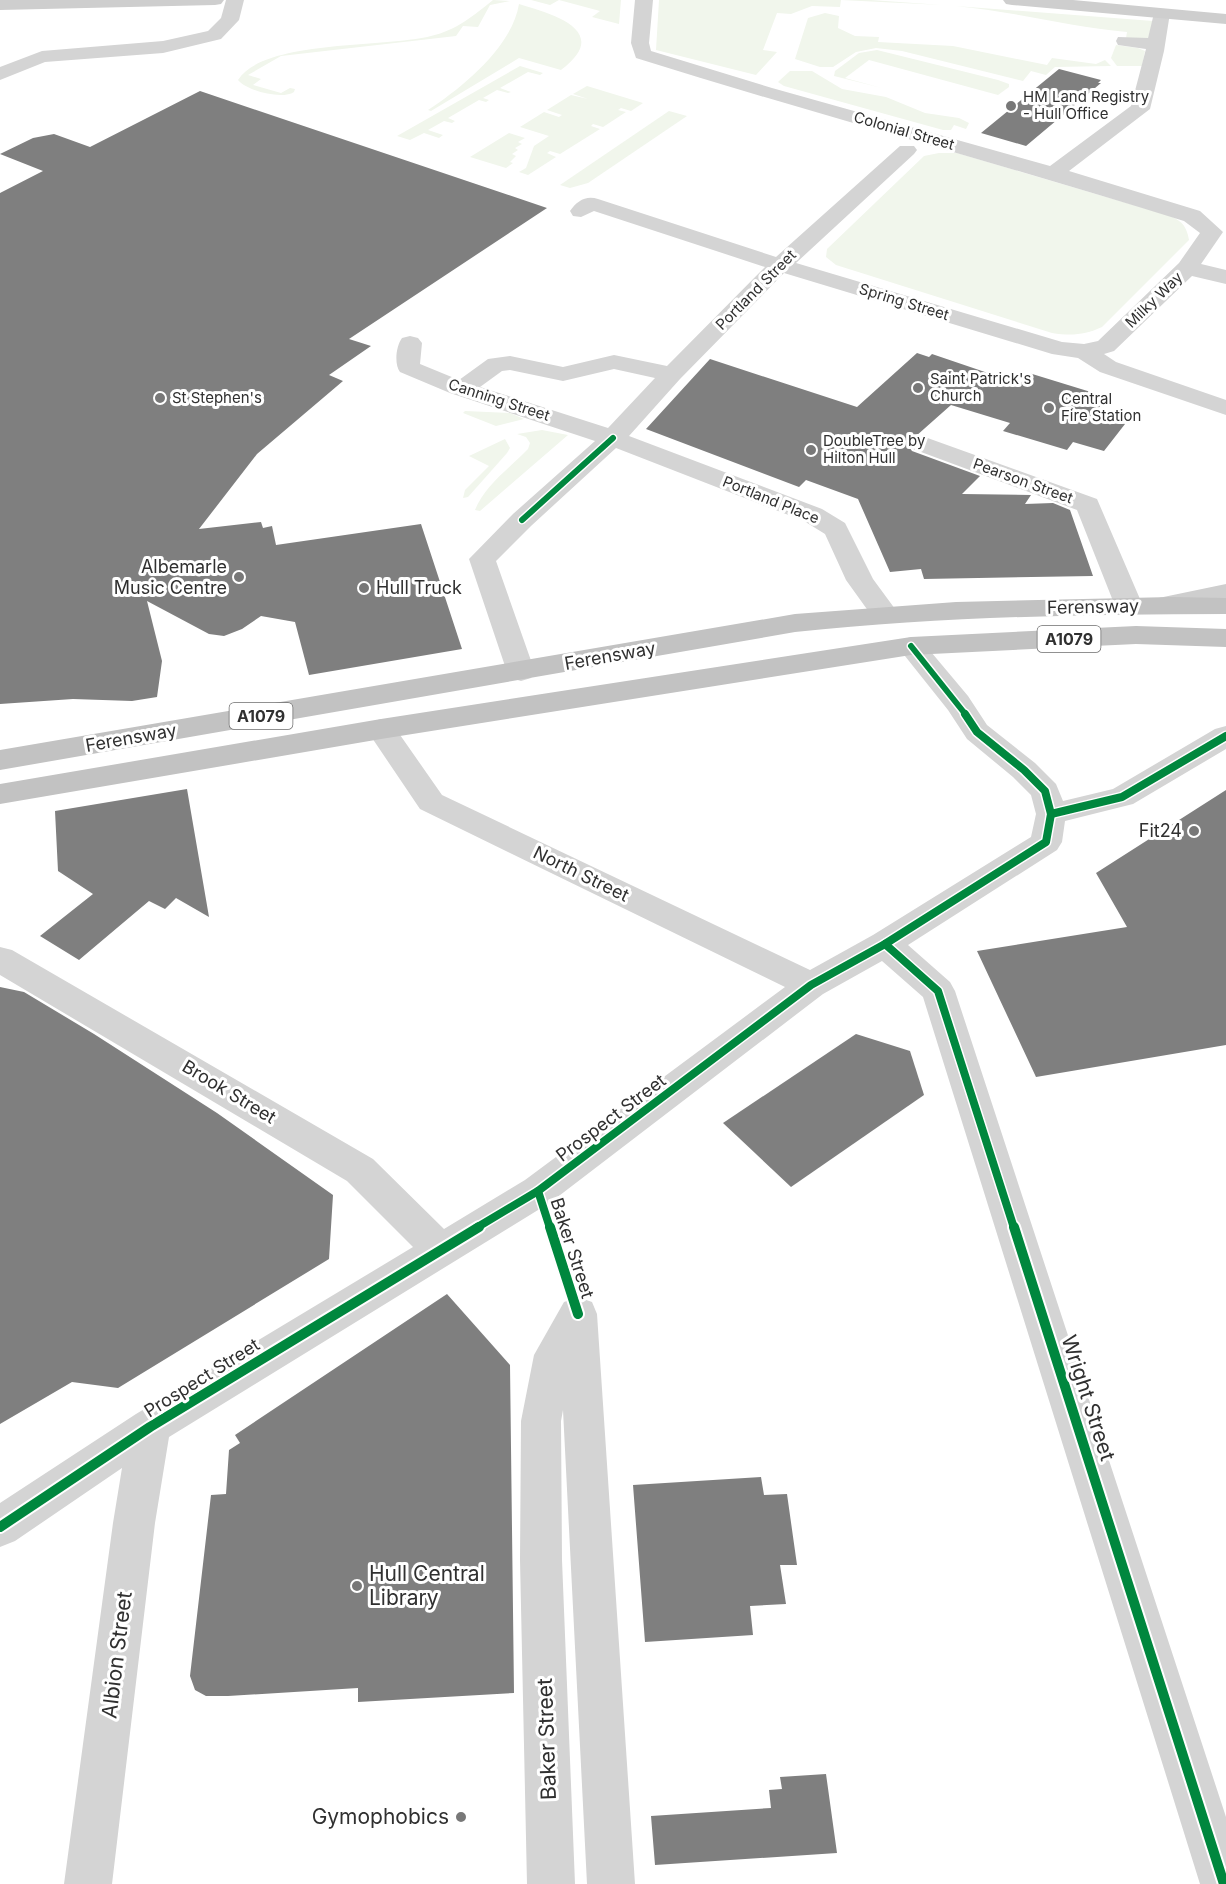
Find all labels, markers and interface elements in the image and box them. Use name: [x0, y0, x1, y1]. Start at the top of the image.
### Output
place label: HM Land Registry - Hull Office: [1023, 87, 1150, 123]
marker: HM Land Registry - Hull Office: [1004, 99, 1018, 113]
street label: Colonial Street: [852, 107, 957, 154]
street label: Portland Street: [711, 245, 800, 334]
street label: Milky Way: [1121, 267, 1187, 332]
street label: Spring Street: [857, 279, 951, 324]
place label: Saint Patrick's Church: [930, 369, 1031, 405]
street label: Canning Street: [446, 374, 552, 425]
marker: Saint Patrick's Church: [911, 381, 925, 395]
place label: St Stephen's: [172, 388, 262, 407]
place label: Central Fire Station: [1061, 389, 1141, 425]
marker: St Stephen's: [153, 391, 167, 405]
marker: Central Fire Station: [1042, 401, 1056, 415]
place label: DoubleTree by Hilton Hull: [823, 431, 926, 467]
marker: DoubleTree by Hilton Hull: [804, 443, 818, 457]
street label: Pearson Street: [971, 454, 1076, 507]
street label: Portland Place: [720, 472, 822, 528]
place label: Albemarle Music Centre: [114, 556, 227, 598]
marker: Albemarle Music Centre: [232, 570, 246, 584]
place label: Hull Truck: [376, 577, 462, 598]
marker: Hull Truck: [357, 581, 371, 595]
street label: Ferensway: [1047, 595, 1139, 618]
road number: A1079: [1038, 626, 1100, 652]
street label: Ferensway: [563, 637, 657, 674]
road number: A1079: [230, 703, 292, 729]
street label: Ferensway: [84, 719, 178, 756]
place label: Fit24: [1139, 820, 1182, 841]
marker: Fit24: [1187, 824, 1201, 838]
street label: North Street: [530, 841, 633, 906]
street label: Brook Street: [179, 1055, 280, 1128]
street label: Prospect Street: [552, 1069, 670, 1166]
street label: Baker Street: [546, 1195, 599, 1301]
street label: Wright Street: [1056, 1332, 1121, 1464]
street label: Prospect Street: [140, 1334, 263, 1421]
place label: Hull Central Library: [369, 1561, 485, 1610]
marker: Hull Central Library: [350, 1579, 364, 1593]
street label: Albion Street: [96, 1590, 137, 1720]
street label: Baker Street: [532, 1678, 561, 1800]
place label: Gymophobics: [312, 1804, 449, 1829]
marker: Gymophobics: [454, 1810, 468, 1824]

